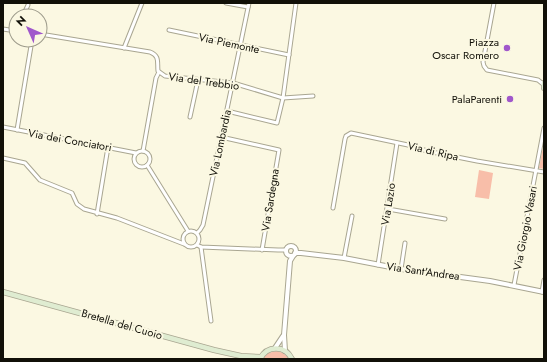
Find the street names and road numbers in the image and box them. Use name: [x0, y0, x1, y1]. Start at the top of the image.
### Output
street label: Via Piemonte: [197, 29, 261, 57]
street label: Via del Trebbio: [168, 68, 240, 94]
street label: Via Lombardia: [205, 108, 235, 178]
street label: Via dei Conciatori: [27, 125, 113, 155]
street label: Via di Ripa: [406, 137, 460, 165]
street label: Via Sardegna: [257, 168, 283, 232]
street label: Via Lazio: [377, 182, 399, 226]
street label: Via Giorgio Vasari: [509, 184, 541, 272]
street label: Via Sant'Andrea: [385, 258, 461, 284]
street label: Bretella del Cuoio: [80, 305, 164, 343]

